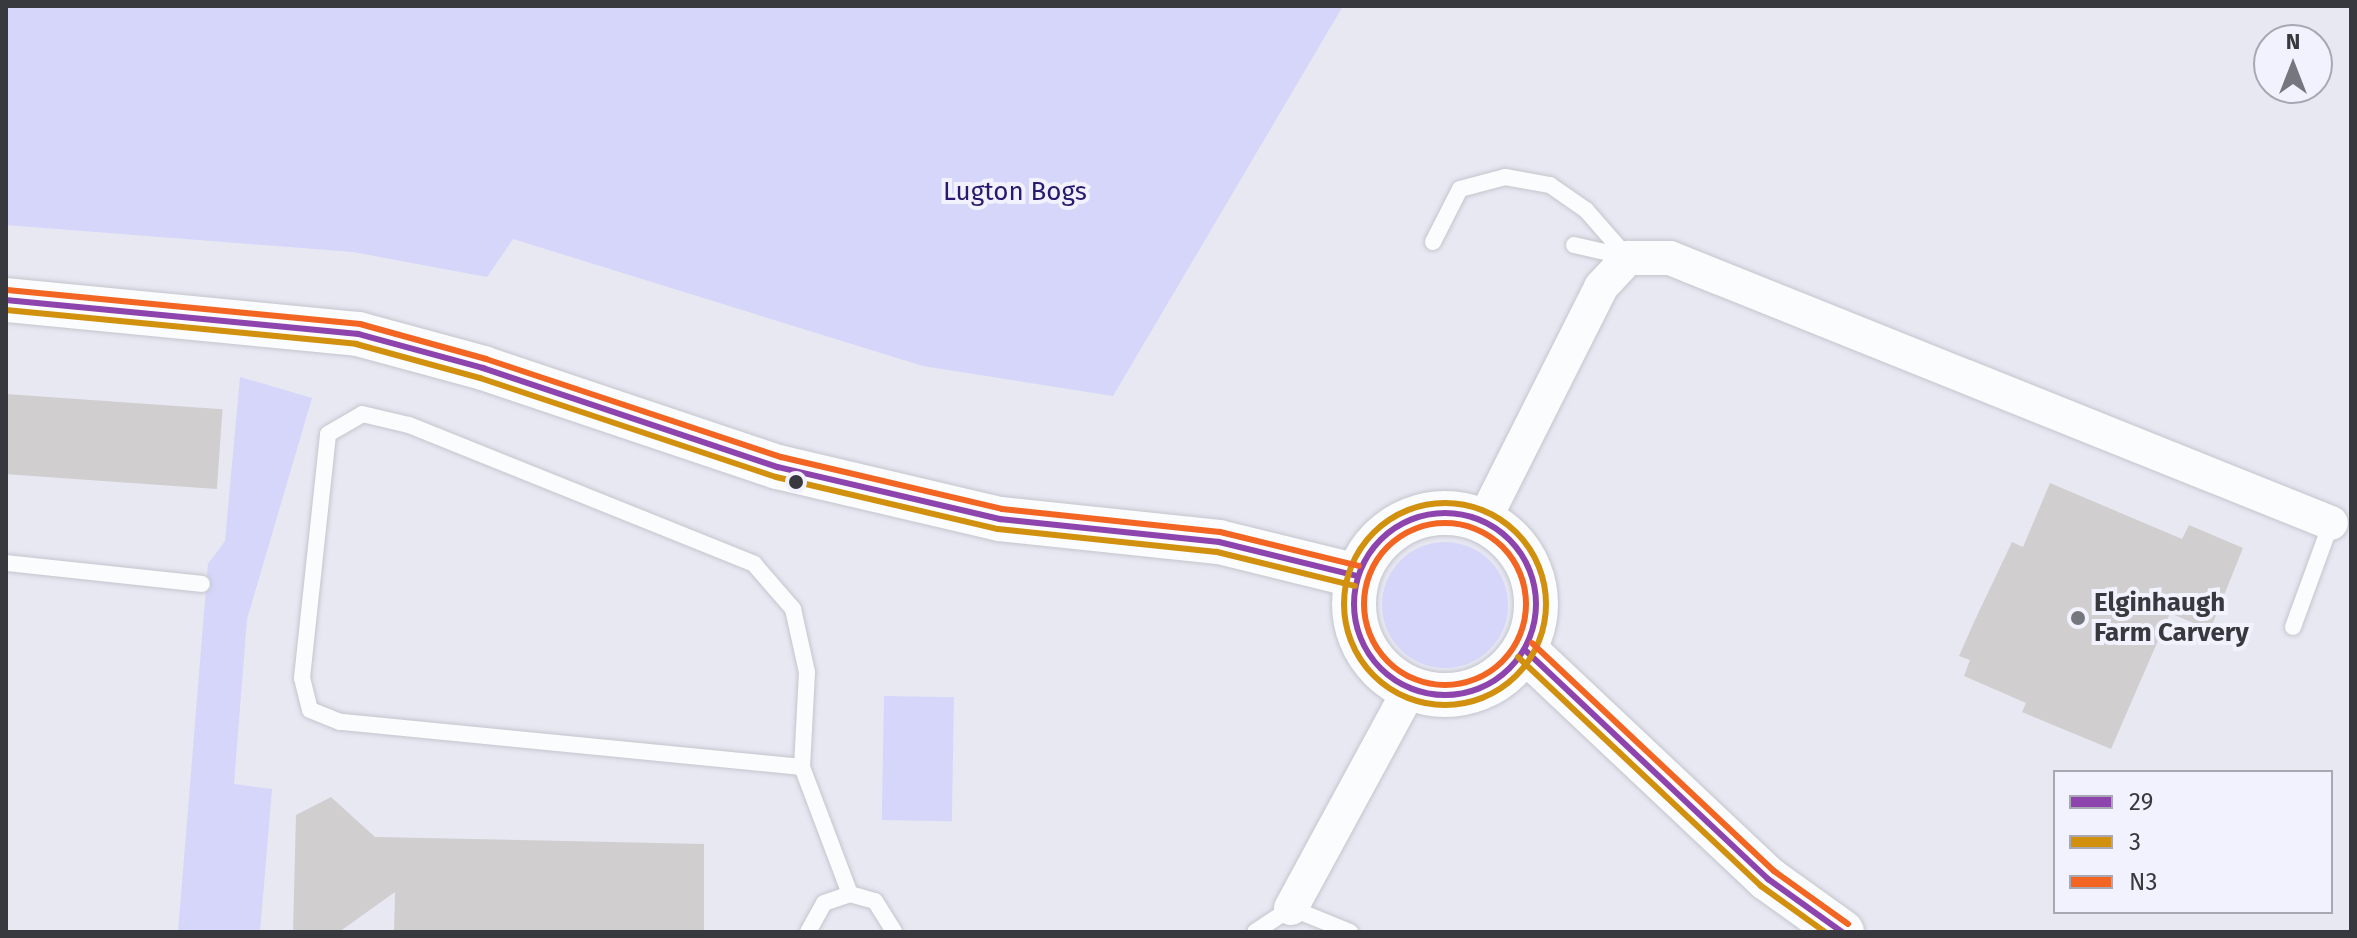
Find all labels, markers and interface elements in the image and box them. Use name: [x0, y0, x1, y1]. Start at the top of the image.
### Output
north arrow: [2253, 24, 2333, 104]
text: N: [2286, 28, 2300, 55]
park label: Lugton Bogs: [943, 176, 1087, 208]
unlabelled marker: [788, 474, 804, 490]
place label: Elginhaugh Farm Carvery: [2094, 587, 2249, 648]
marker: Elginhaugh Farm Carvery: [2069, 609, 2087, 627]
legend: [2053, 770, 2333, 914]
text: 29: [2129, 788, 2153, 816]
text: 3: [2129, 828, 2141, 856]
text: N3: [2129, 868, 2157, 896]

